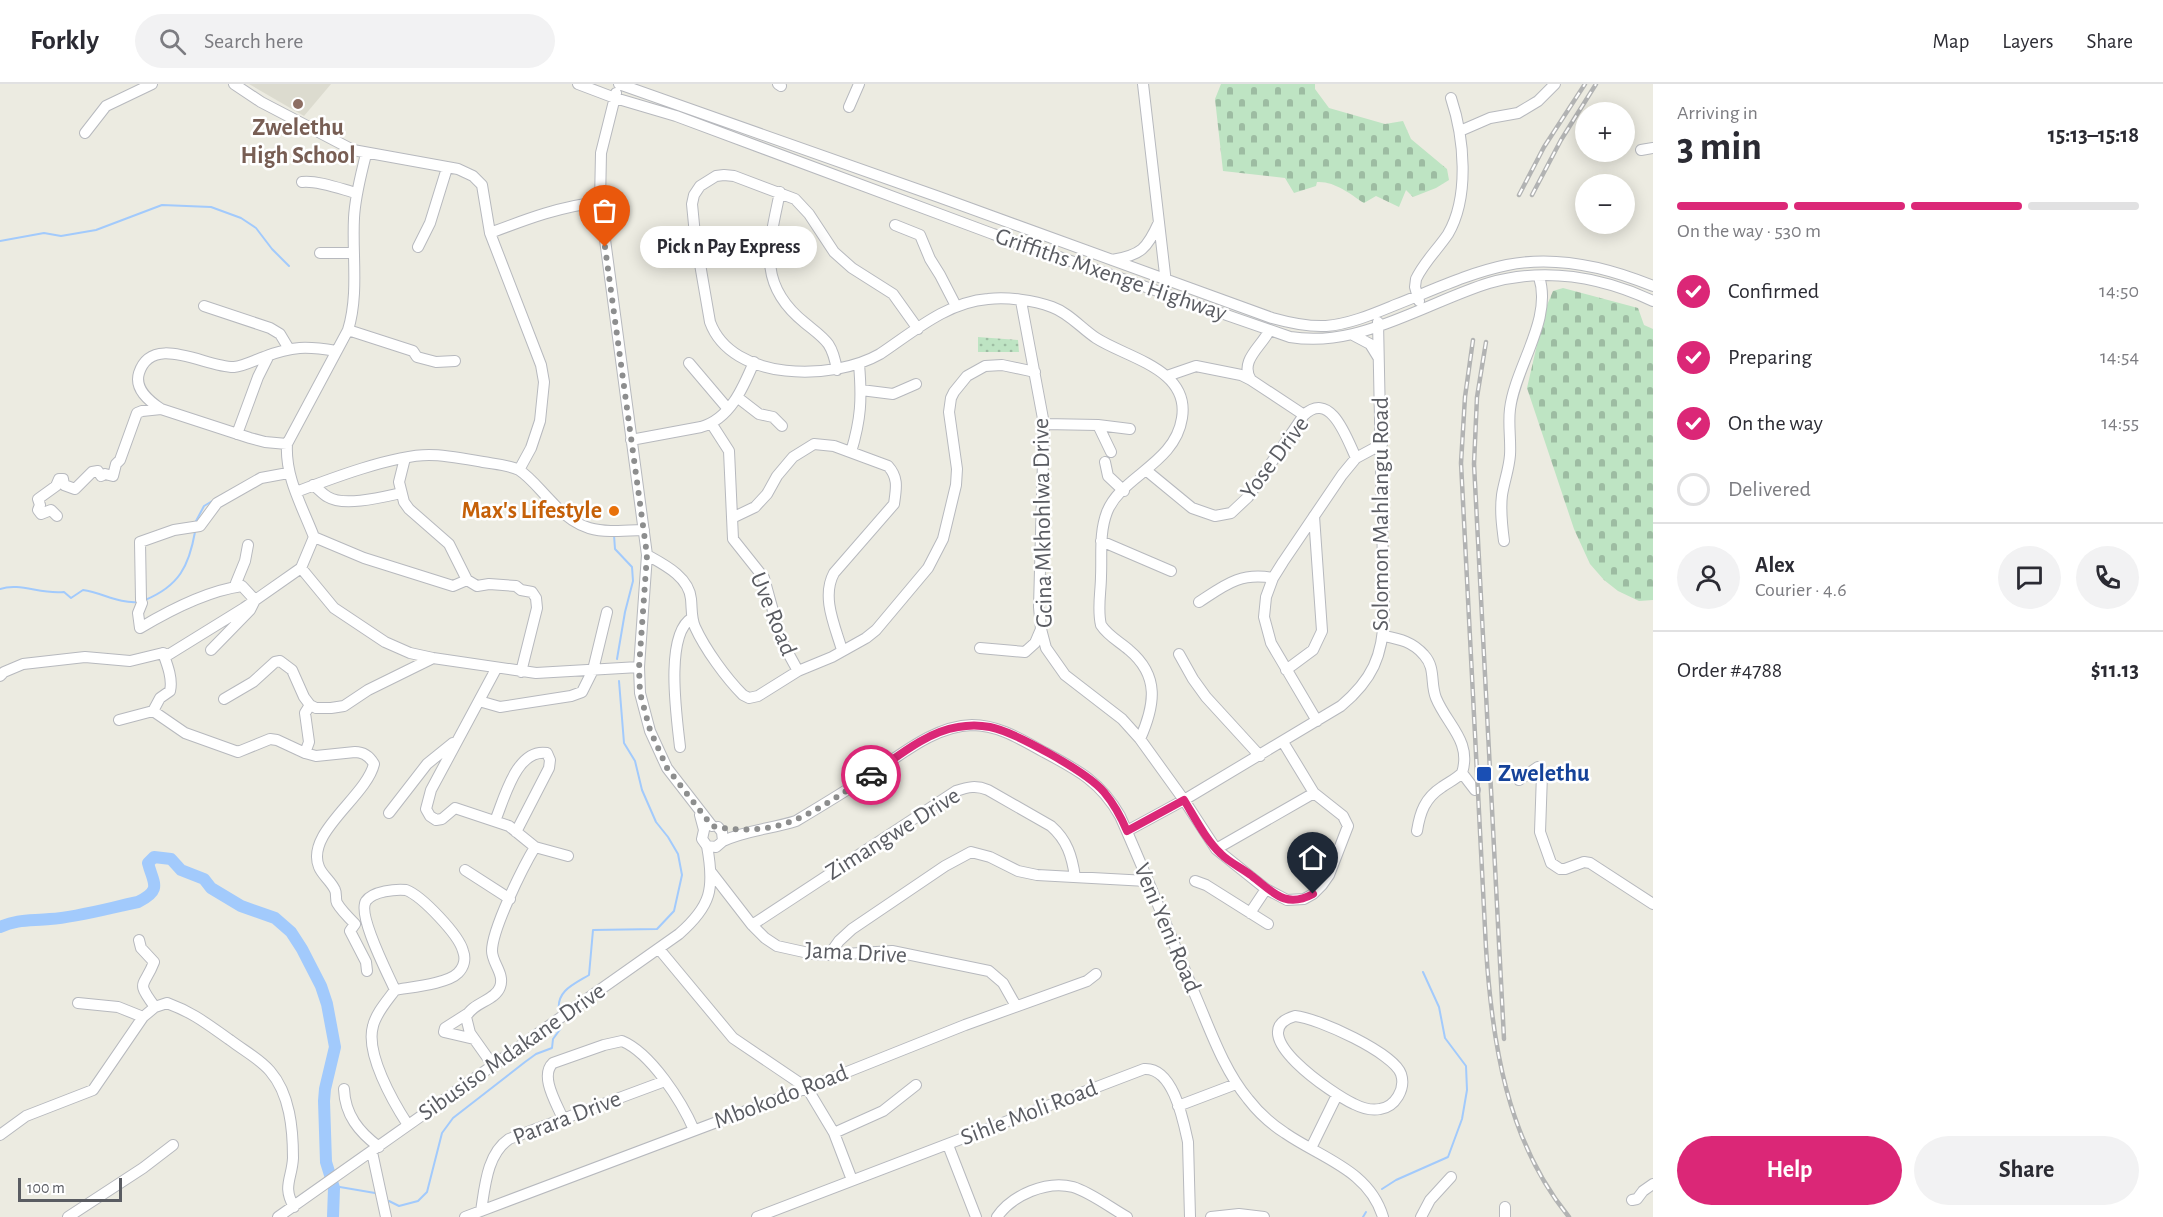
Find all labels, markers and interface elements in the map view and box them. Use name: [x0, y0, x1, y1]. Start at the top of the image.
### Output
search box: [135, 14, 555, 68]
icon: search: [156, 25, 189, 58]
text: Forkly: [30, 27, 99, 55]
text: Search here: [204, 30, 303, 52]
text: Map: [1933, 31, 1969, 52]
text: Layers: [2002, 31, 2053, 52]
text: Share: [2086, 31, 2133, 52]
marker: Zwelethu High School: [291, 97, 305, 111]
map controls: [1575, 102, 1635, 234]
button: +: [1575, 102, 1635, 162]
text: Arriving in: [1677, 103, 1758, 123]
place label: Zwelethu High School: [241, 116, 355, 168]
text: 15:13–15:18: [2048, 124, 2139, 146]
text: 3 min: [1677, 128, 1762, 167]
button: −: [1575, 174, 1635, 234]
pin: [579, 185, 630, 247]
icon: bag: [588, 194, 621, 227]
text: On the way · 530 m: [1677, 221, 1821, 241]
street label: Griffiths Mxenge Highway: [992, 224, 1230, 326]
callout: Pick n Pay Express: [641, 226, 818, 268]
text: Pick n Pay Express: [657, 237, 800, 257]
icon: check: [1677, 275, 1710, 308]
text: Confirmed: [1728, 280, 1819, 302]
text: 14:50: [2099, 281, 2139, 301]
icon: check: [1677, 341, 1710, 374]
text: Preparing: [1728, 346, 1812, 368]
text: 14:54: [2100, 347, 2139, 367]
street label: Solomon Mahlangu Road: [1369, 397, 1393, 631]
icon: check: [1677, 407, 1710, 440]
street label: Yose Drive: [1236, 412, 1314, 504]
text: On the way: [1728, 412, 1823, 434]
text: 14:55: [2101, 413, 2139, 433]
street label: Gcina Mkhohlwa Drive: [1029, 418, 1057, 628]
text: Delivered: [1728, 478, 1811, 500]
place label: Max's Lifestyle: [462, 499, 602, 523]
marker: Max's Lifestyle: [607, 504, 621, 518]
button: person: [1677, 546, 1740, 609]
button: chat: [1998, 546, 2061, 609]
button: phone: [2076, 546, 2139, 609]
text: Alex: [1755, 554, 1795, 576]
street label: Uve Road: [745, 569, 801, 659]
text: Courier · 4.6: [1755, 580, 1847, 600]
text: Order #4788: [1677, 659, 1782, 681]
text: $11.13: [2091, 659, 2139, 681]
courier: [841, 745, 901, 805]
icon: car: [855, 759, 888, 792]
place label: Zwelethu: [1498, 762, 1590, 786]
marker: Zwelethu: [1475, 765, 1493, 783]
street label: Zimangwe Drive: [822, 783, 964, 885]
pin: [1287, 832, 1338, 894]
icon: home: [1296, 841, 1329, 874]
street label: Veni Yeni Road: [1129, 860, 1205, 996]
street label: Jama Drive: [804, 938, 908, 968]
street label: Sibusiso Mdakane Drive: [414, 979, 610, 1125]
street label: Mbokodo Road: [711, 1060, 851, 1134]
street label: Sihle Moli Road: [957, 1076, 1101, 1150]
street label: Parara Drive: [510, 1086, 624, 1150]
button: Help: [1677, 1136, 1902, 1205]
button: Share: [1914, 1136, 2139, 1205]
scale bar: [18, 1175, 122, 1202]
text: 100 m: [27, 1180, 65, 1196]

